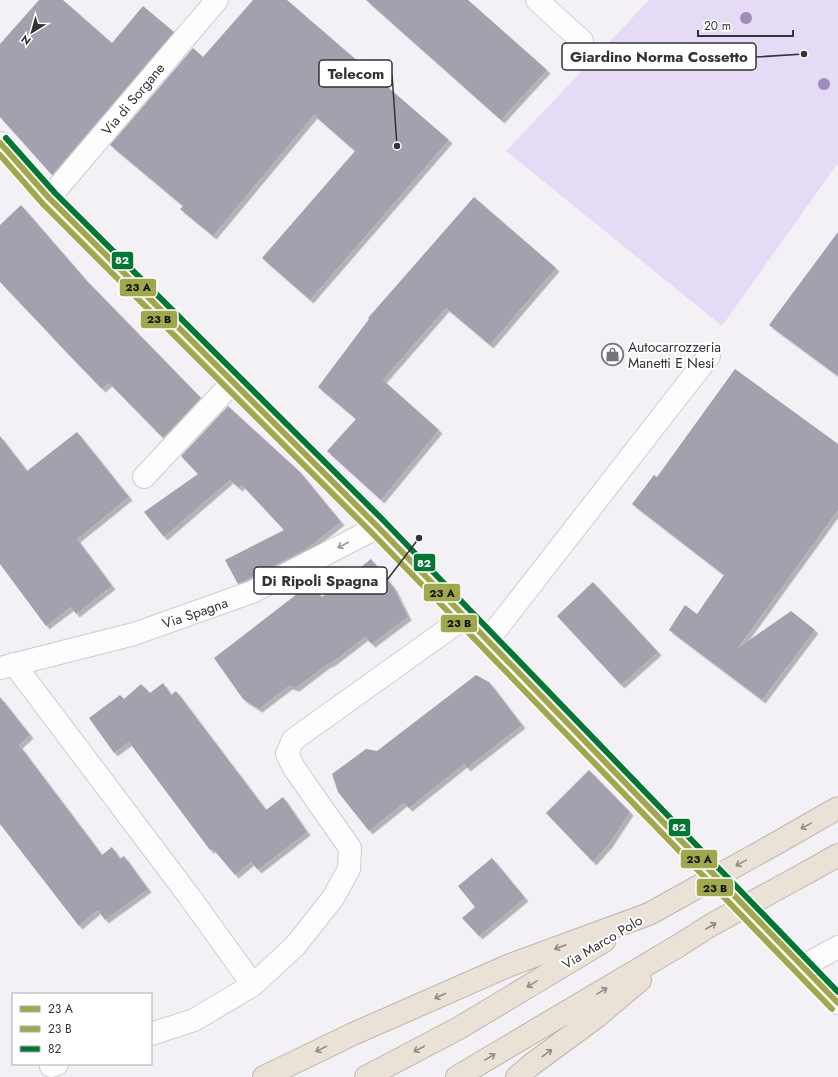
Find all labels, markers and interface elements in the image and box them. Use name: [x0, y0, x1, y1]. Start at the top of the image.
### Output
north arrow: [12, 12, 52, 52]
scale bar: [698, 12, 793, 38]
text: 20 m: [704, 17, 731, 35]
text: N: [18, 31, 34, 49]
callout: Giardino Norma Cossetto: [562, 43, 756, 70]
text: Giardino Norma Cossetto: [570, 46, 748, 68]
street label: Via di Sorgane: [97, 59, 169, 139]
callout: Telecom: [319, 60, 392, 87]
text: Telecom: [328, 63, 384, 85]
line badge: 82: [111, 251, 134, 270]
text: 82: [115, 252, 129, 268]
line badge: 23 A: [119, 278, 157, 297]
text: 23 A: [125, 279, 152, 295]
line badge: 23 B: [140, 310, 178, 329]
text: 23 B: [147, 311, 171, 327]
place label: Autocarrozzeria Manetti E Nesi: [628, 337, 721, 373]
shop icon: Autocarrozzeria Manetti E Nesi: [600, 342, 626, 368]
one-way arrow: [337, 542, 349, 549]
line badge: 82: [413, 553, 436, 572]
text: 82: [417, 555, 431, 571]
callout: Di Ripoli Spagna: [254, 567, 387, 594]
text: Di Ripoli Spagna: [262, 570, 378, 592]
line badge: 23 A: [423, 583, 461, 602]
text: 23 A: [429, 585, 456, 601]
street label: Via Spagna: [159, 592, 231, 634]
line badge: 23 B: [440, 614, 478, 633]
text: 23 B: [447, 615, 471, 631]
line badge: 82: [668, 818, 691, 837]
text: 82: [672, 819, 686, 835]
one-way arrow: [800, 822, 812, 830]
line badge: 23 A: [680, 849, 718, 869]
text: 23 A: [686, 851, 713, 867]
one-way arrow: [735, 859, 747, 867]
line badge: 23 B: [696, 878, 734, 897]
text: 23 B: [703, 880, 727, 896]
street label: Via Marco Polo: [558, 910, 646, 974]
one-way arrow: [705, 921, 717, 929]
one-way arrow: [555, 943, 567, 951]
one-way arrow: [526, 981, 538, 989]
one-way arrow: [596, 987, 607, 995]
legend: [12, 993, 152, 1065]
one-way arrow: [434, 993, 446, 1000]
text: 23 A: [48, 1000, 73, 1018]
text: 23 B: [48, 1020, 72, 1038]
text: 82: [48, 1040, 62, 1058]
one-way arrow: [316, 1046, 328, 1054]
one-way arrow: [413, 1046, 425, 1053]
one-way arrow: [542, 1049, 553, 1057]
one-way arrow: [484, 1053, 496, 1061]

